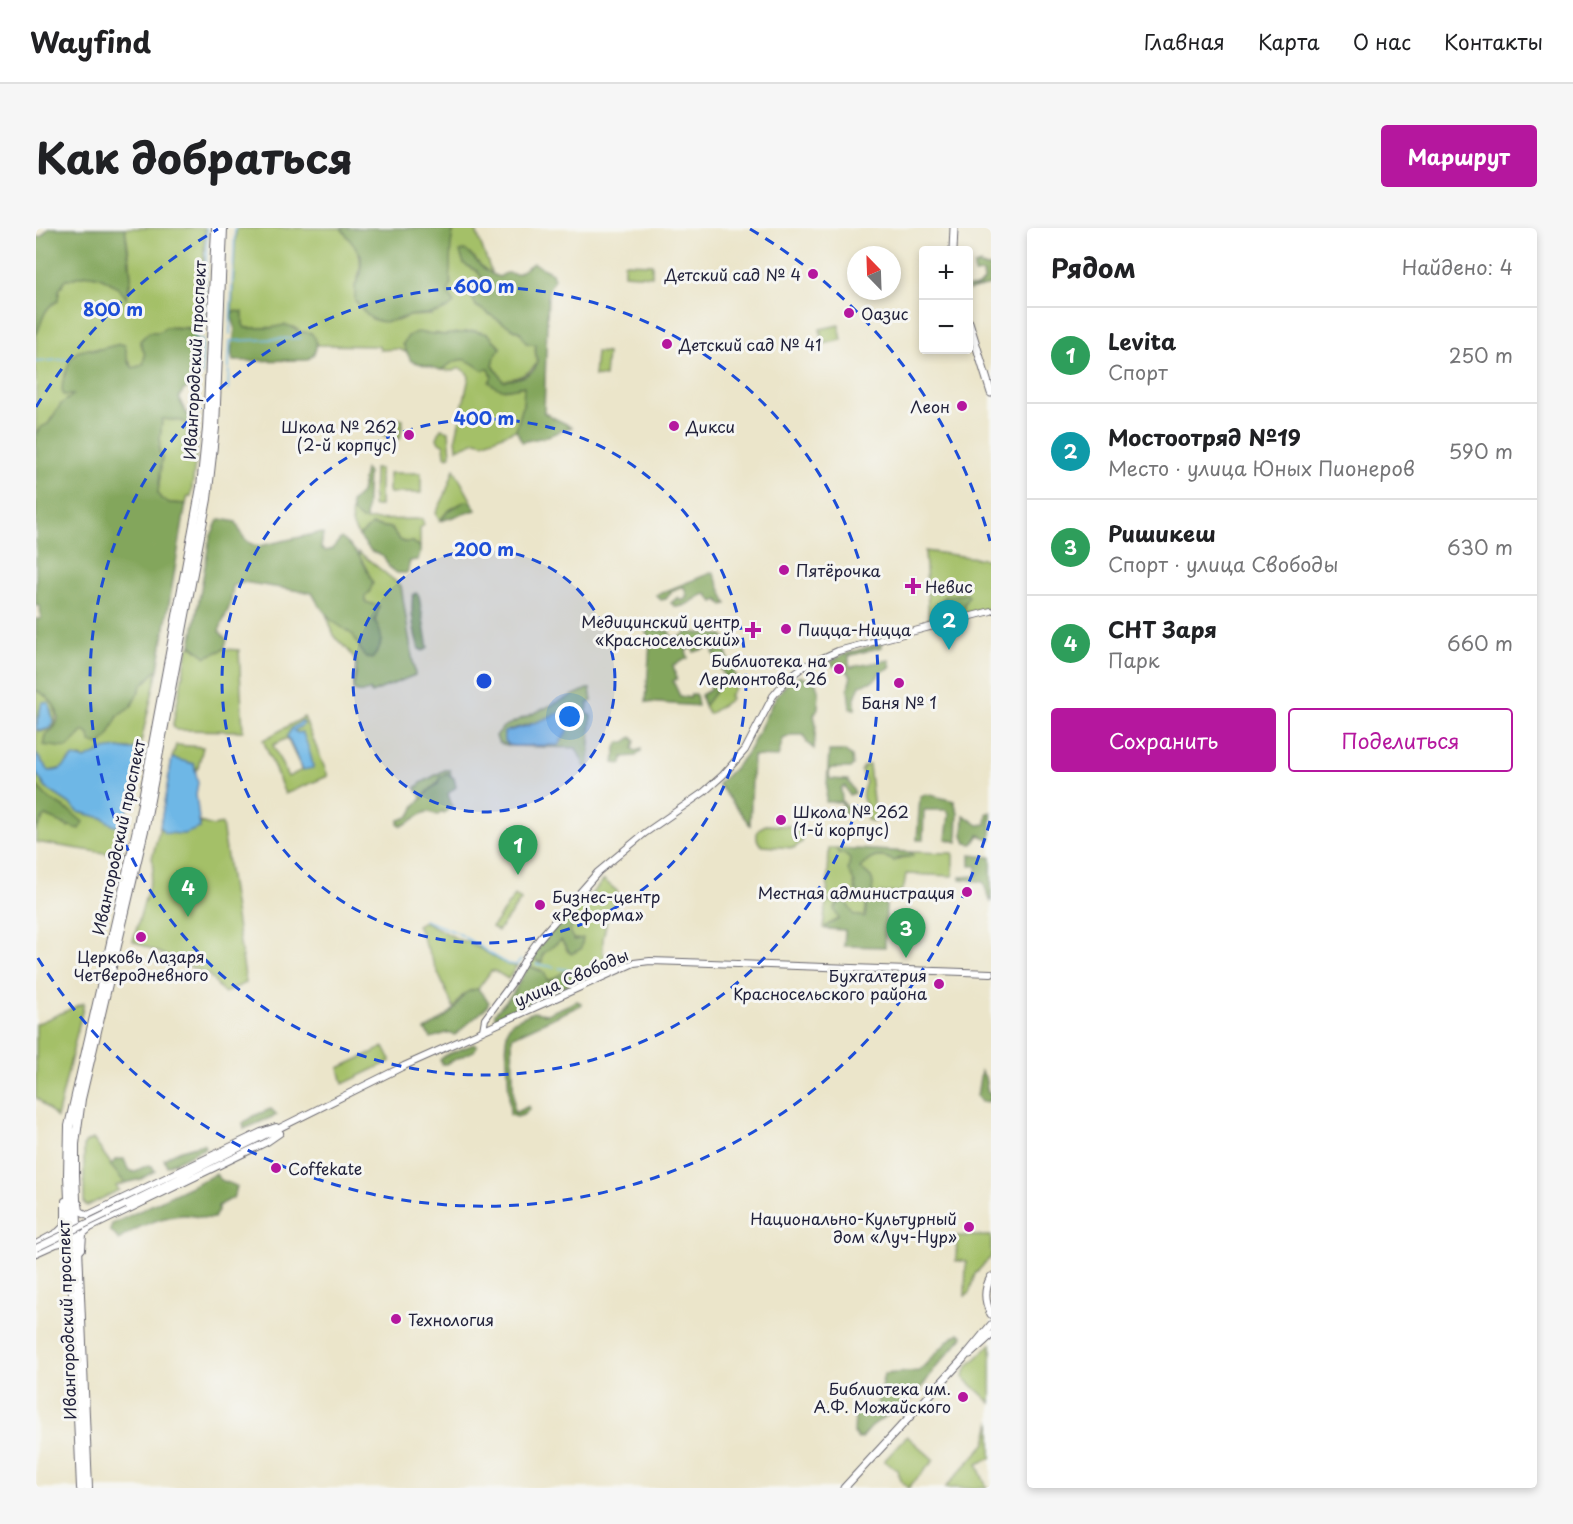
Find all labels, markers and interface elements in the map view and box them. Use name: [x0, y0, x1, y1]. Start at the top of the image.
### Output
text: Wayfind: [30, 20, 151, 63]
text: Главная: [1144, 25, 1225, 57]
text: Карта: [1258, 25, 1320, 57]
text: О нас: [1353, 25, 1411, 57]
text: Контакты: [1444, 25, 1543, 57]
text: Как добраться: [36, 125, 353, 188]
button: Маршрут: [1381, 125, 1537, 187]
north arrow: [847, 246, 901, 300]
map controls: [919, 246, 973, 354]
button: +: [919, 246, 973, 300]
text: Рядом: [1051, 248, 1136, 287]
text: Найдено: 4: [1402, 252, 1513, 282]
street label: Ивангородский проспект: [177, 259, 211, 460]
place label: Детский сад № 4: [664, 262, 801, 286]
marker: Детский сад № 4: [806, 267, 820, 281]
text: 600 m: [453, 272, 515, 299]
text: 800 m: [83, 295, 143, 322]
button: −: [919, 300, 973, 354]
place label: Оазис: [861, 301, 908, 325]
marker: Оазис: [842, 306, 856, 320]
text: Levita: [1108, 324, 1176, 357]
place label: Детский сад № 41: [678, 332, 821, 356]
marker: Детский сад № 41: [660, 337, 674, 351]
text: 1: [1066, 340, 1075, 370]
text: 250 m: [1449, 340, 1513, 370]
text: Спорт: [1108, 357, 1168, 387]
place label: Леон: [910, 394, 950, 418]
marker: Леон: [955, 399, 969, 413]
text: 400 m: [454, 404, 514, 431]
place label: Школа № 262 (2-й корпус): [281, 414, 397, 456]
place label: Дикси: [685, 414, 735, 438]
marker: Дикси: [667, 419, 681, 433]
text: Мостоотряд №19: [1108, 420, 1301, 453]
marker: Школа № 262 (2-й корпус): [402, 428, 416, 442]
text: 2: [1063, 436, 1078, 466]
text: 590 m: [1449, 436, 1513, 466]
text: Место · улица Юных Пионеров: [1108, 453, 1415, 483]
text: Ришикеш: [1108, 516, 1216, 549]
text: 3: [1064, 532, 1077, 562]
text: 630 m: [1447, 532, 1513, 562]
text: 200 m: [454, 535, 514, 562]
text: Спорт · улица Свободы: [1108, 549, 1338, 579]
place label: Пятёрочка: [796, 558, 881, 582]
marker: Пятёрочка: [777, 563, 791, 577]
place label: Невис: [925, 574, 973, 598]
marker: Невис: [906, 579, 920, 593]
pin: 2: [930, 600, 968, 650]
place label: Медицинский центр «Красносельский»: [581, 609, 740, 651]
text: СНТ Заря: [1108, 612, 1217, 645]
place label: Пицца-Ницца: [798, 617, 911, 641]
marker: Медицинский центр «Красносельский»: [744, 621, 762, 639]
marker: Пицца-Ницца: [779, 622, 793, 636]
text: 4: [1064, 628, 1077, 658]
text: 660 m: [1447, 628, 1513, 658]
text: Парк: [1108, 645, 1160, 675]
place label: Библиотека на Лермонтова, 26: [699, 648, 827, 690]
marker: Библиотека на Лермонтова, 26: [832, 662, 846, 676]
centre of rings: [474, 671, 494, 691]
marker: Баня № 1: [892, 676, 906, 690]
place label: Баня № 1: [861, 690, 937, 714]
your location: [555, 702, 584, 731]
button: Сохранить: [1051, 708, 1276, 772]
button: Поделиться: [1288, 708, 1513, 772]
street label: Ивангородский проспект: [86, 737, 151, 937]
place label: Школа № 262 (1-й корпус): [793, 799, 909, 841]
marker: Школа № 262 (1-й корпус): [774, 813, 788, 827]
pin: 1: [498, 826, 538, 875]
pin: 4: [168, 868, 208, 917]
place label: Местная администрация: [758, 880, 955, 904]
place label: Бизнес-центр «Реформа»: [552, 884, 660, 926]
marker: Местная администрация: [960, 885, 974, 899]
marker: Бизнес-центр «Реформа»: [533, 898, 547, 912]
pin: 3: [886, 908, 926, 958]
marker: Церковь Лазаря Четверодневного: [134, 930, 148, 944]
street label: улица Свободы: [510, 942, 632, 1012]
place label: Церковь Лазаря Четверодневного: [73, 944, 209, 986]
place label: Бухгалтерия Красносельского района: [733, 963, 927, 1005]
marker: Бухгалтерия Красносельского района: [932, 977, 946, 991]
place label: Coffekate: [288, 1156, 362, 1180]
marker: Coffekate: [269, 1161, 283, 1175]
place label: Национально-Культурный дом «Луч-Нур»: [750, 1206, 957, 1248]
street label: Ивангородский проспект: [51, 1220, 81, 1420]
marker: Национально-Культурный дом «Луч-Нур»: [962, 1220, 976, 1234]
place label: Технология: [408, 1307, 494, 1331]
marker: Технология: [389, 1312, 403, 1326]
place label: Библиотека им. А.Ф. Можайского: [814, 1376, 951, 1418]
marker: Библиотека им. А.Ф. Можайского: [956, 1390, 970, 1404]

